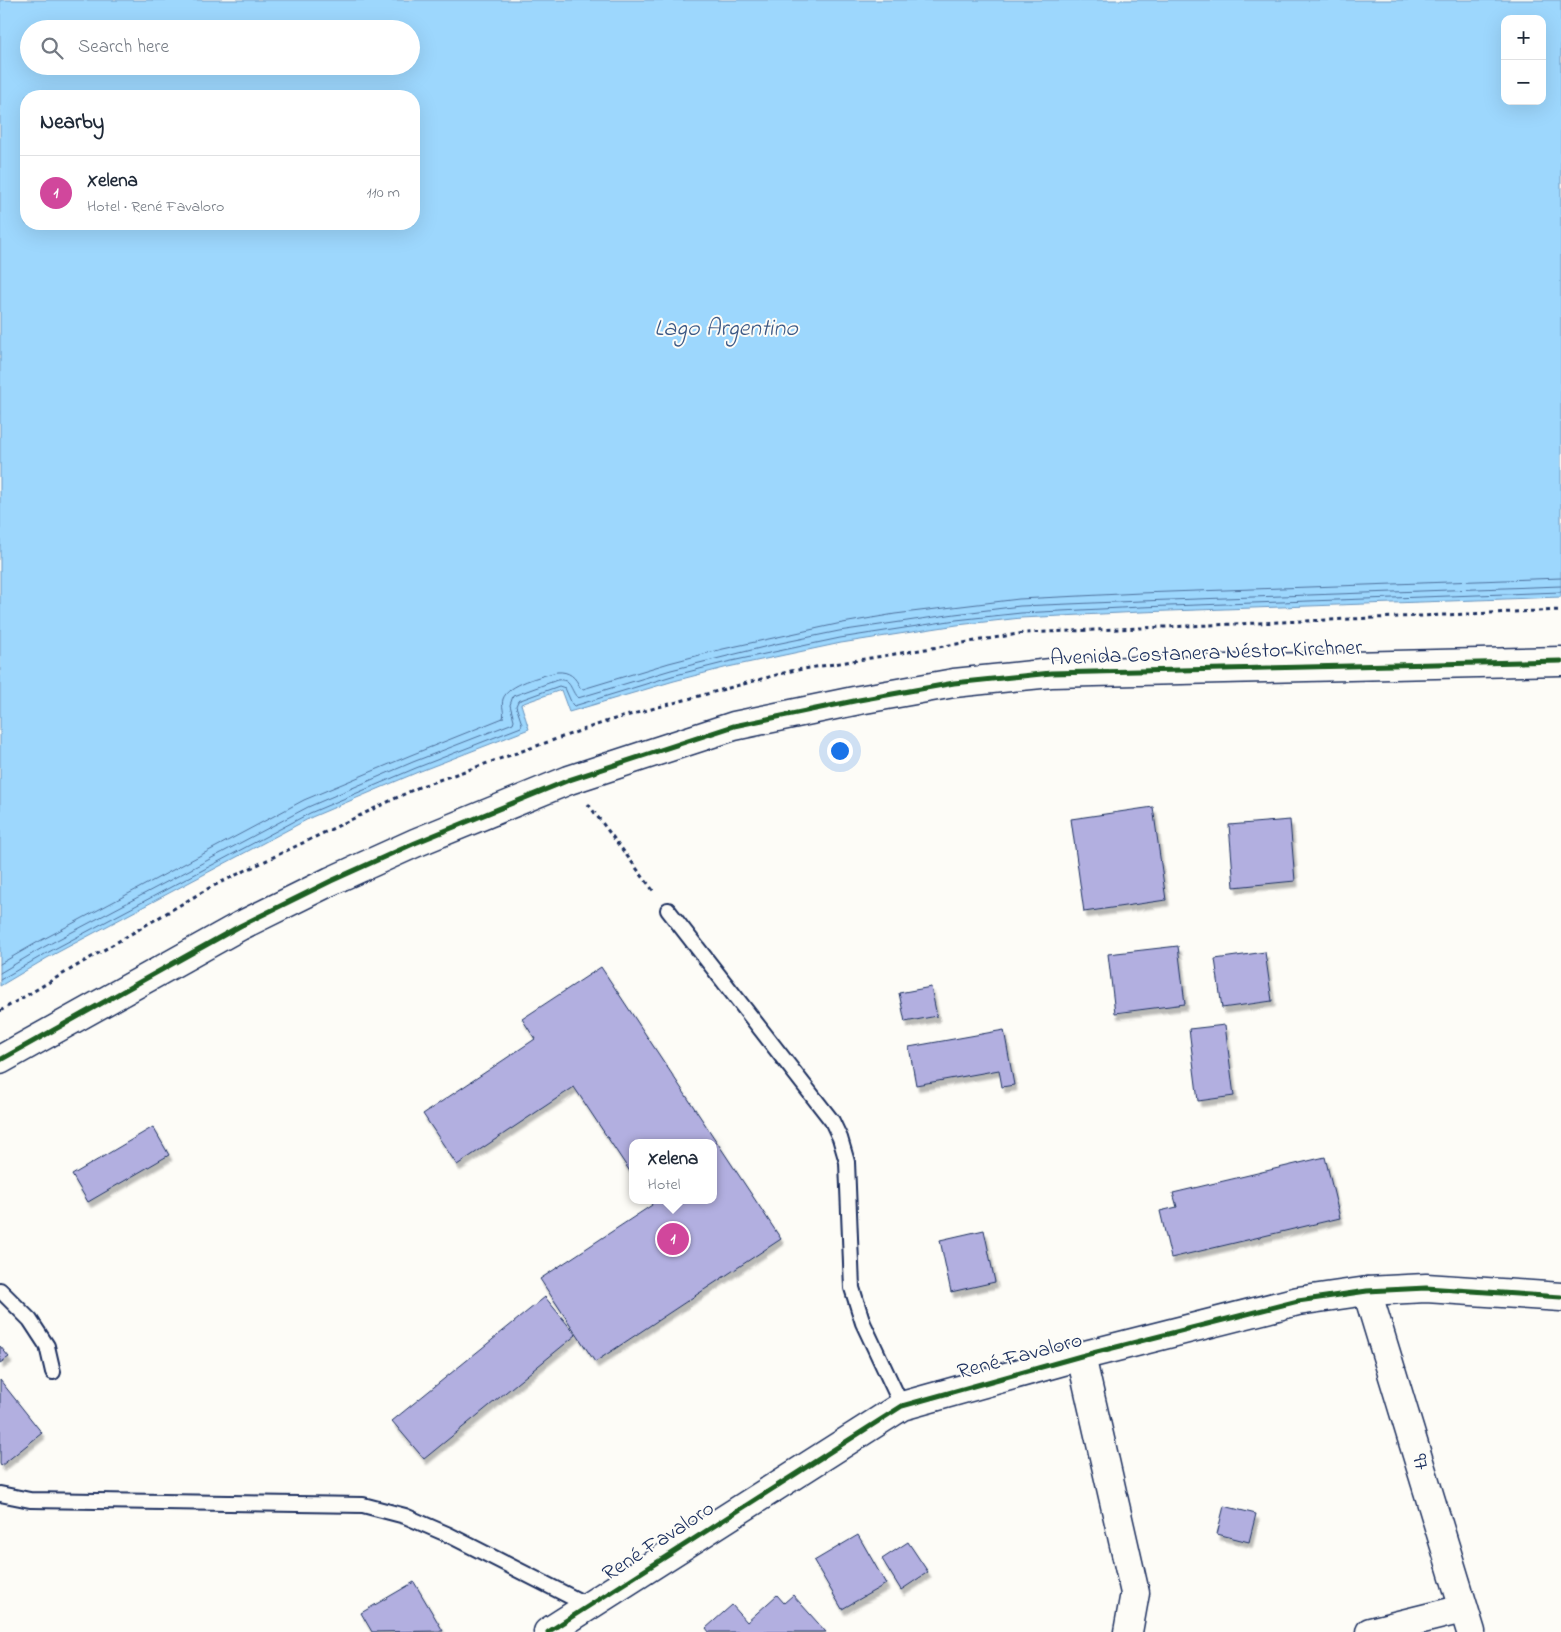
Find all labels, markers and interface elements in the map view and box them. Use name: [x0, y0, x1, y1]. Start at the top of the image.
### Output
map controls: [1501, 15, 1546, 105]
button: +: [1501, 15, 1546, 60]
search box: [20, 20, 420, 75]
icon: search: [38, 34, 66, 62]
text: Search here: [78, 34, 169, 61]
button: −: [1501, 60, 1546, 105]
text: Nearby: [40, 108, 104, 138]
text: Xelena: [87, 168, 138, 195]
text: 1: [53, 181, 59, 205]
text: 110 m: [366, 181, 400, 205]
text: Hotel · René Favaloro: [87, 195, 224, 219]
water label: Lago Argentino: [654, 312, 799, 347]
street label: Avenida Costanera Néstor Kirchner: [1049, 633, 1363, 675]
your location: [827, 738, 853, 764]
popup: [629, 1139, 717, 1204]
text: Xelena: [648, 1146, 698, 1173]
text: Hotel: [648, 1173, 680, 1197]
pin: 1: [657, 1220, 689, 1258]
street label: René Favaloro: [954, 1325, 1086, 1389]
street label: 97: [1402, 1450, 1437, 1474]
street label: René Favaloro: [597, 1494, 721, 1590]

